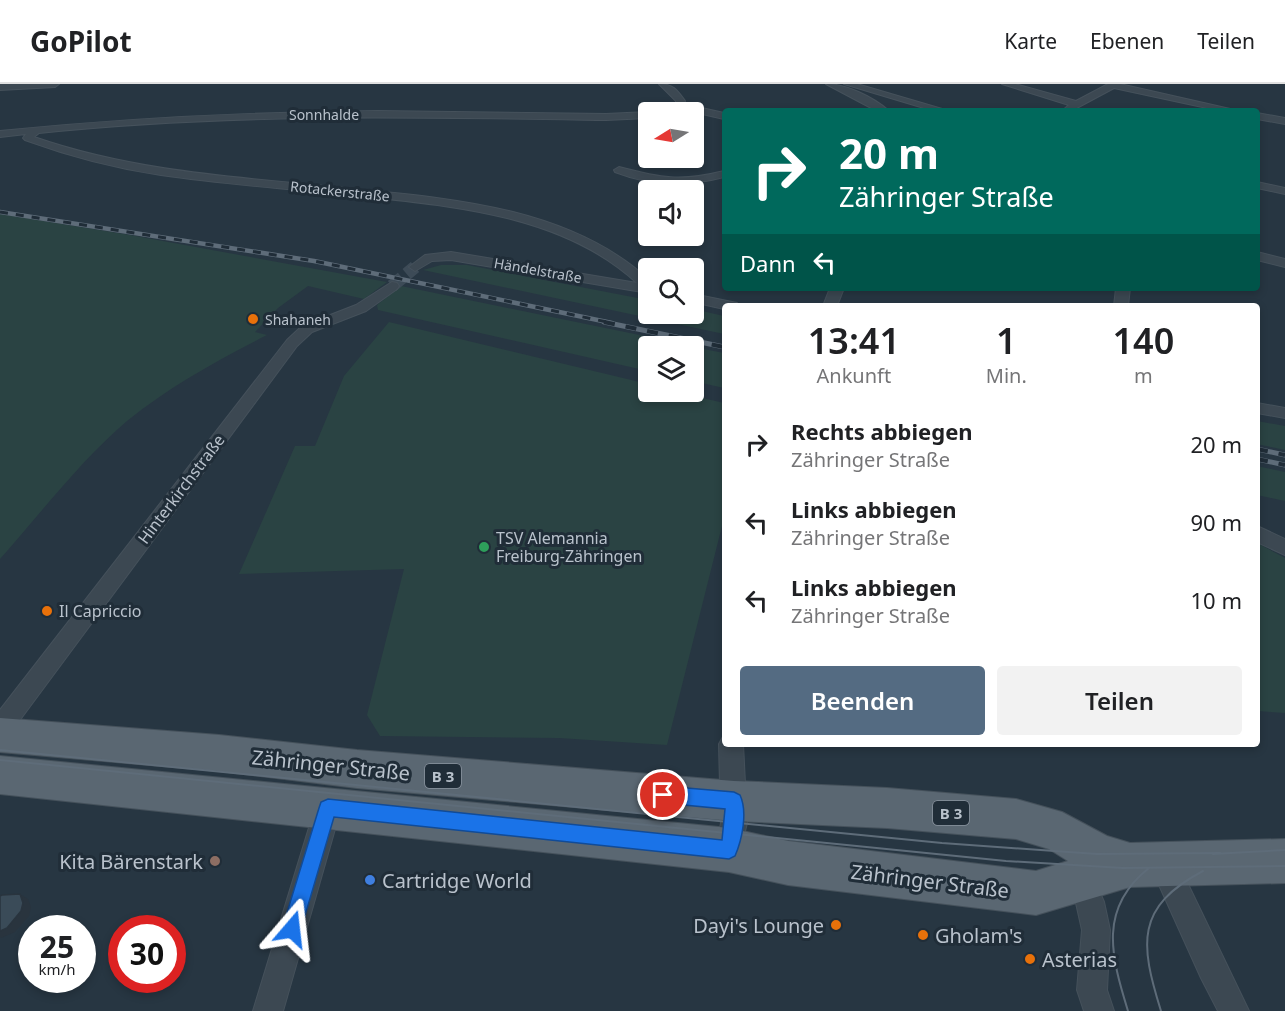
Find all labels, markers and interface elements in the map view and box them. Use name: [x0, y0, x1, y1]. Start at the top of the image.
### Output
text: GoPilot: [30, 22, 132, 60]
text: Karte: [1004, 27, 1057, 55]
text: Ebenen: [1090, 27, 1164, 55]
text: Teilen: [1197, 27, 1255, 55]
north arrow: [638, 102, 704, 168]
map controls: [638, 102, 704, 402]
street label: Sonnhalde: [289, 105, 359, 124]
text: 20 m: [839, 124, 939, 181]
icon: right: [740, 132, 818, 210]
street label: Rotackerstraße: [289, 176, 391, 206]
text: Zähringer Straße: [839, 178, 1054, 215]
button: sound: [638, 180, 704, 246]
icon: left: [808, 246, 841, 279]
text: Dann: [740, 248, 796, 278]
street label: Händelstraße: [493, 253, 583, 287]
button: search: [638, 258, 704, 324]
place label: Shahaneh: [265, 310, 331, 329]
marker: Shahaneh: [246, 312, 260, 326]
text: 13:41: [808, 316, 900, 365]
text: 1: [996, 316, 1017, 365]
text: 140: [1113, 316, 1174, 365]
button: layers: [638, 336, 704, 402]
text: Ankunft: [817, 362, 891, 389]
text: Min.: [986, 362, 1027, 389]
text: m: [1134, 362, 1153, 389]
text: Rechts abbiegen: [791, 416, 973, 446]
icon: right: [740, 428, 773, 461]
text: 20 m: [1191, 429, 1242, 459]
street label: Hinterkirchstraße: [133, 430, 229, 548]
text: Zähringer Straße: [791, 446, 950, 473]
text: Links abbiegen: [791, 494, 957, 524]
icon: left: [740, 506, 773, 539]
text: 90 m: [1191, 507, 1242, 537]
text: Zähringer Straße: [791, 524, 950, 551]
place label: TSV Alemannia Freiburg-Zähringen: [496, 527, 642, 567]
marker: TSV Alemannia Freiburg-Zähringen: [477, 540, 491, 554]
text: Links abbiegen: [791, 572, 957, 602]
icon: left: [740, 584, 773, 617]
text: 10 m: [1191, 585, 1242, 615]
place label: Il Capriccio: [59, 600, 142, 622]
text: Zähringer Straße: [791, 602, 950, 629]
marker: Il Capriccio: [40, 604, 54, 618]
button: Beenden: [740, 666, 985, 735]
button: Teilen: [997, 666, 1242, 735]
street label: Zähringer Straße: [251, 743, 411, 787]
road number: B 3: [425, 764, 461, 788]
pin: [637, 769, 688, 820]
icon: arrive: [646, 778, 679, 811]
road number: B 3: [933, 801, 969, 825]
place label: Kita Bärenstark: [59, 848, 203, 875]
marker: Kita Bärenstark: [208, 854, 222, 868]
street label: Zähringer Straße: [849, 858, 1011, 904]
place label: Cartridge World: [382, 867, 532, 894]
marker: Cartridge World: [363, 873, 377, 887]
position arrow: [260, 897, 324, 961]
place label: Dayi's Lounge: [693, 912, 824, 939]
speed limit sign: 30: [108, 915, 186, 993]
marker: Dayi's Lounge: [829, 918, 843, 932]
place label: Gholam's: [935, 922, 1022, 949]
text: 25: [40, 926, 74, 967]
marker: Gholam's: [916, 928, 930, 942]
place label: Asterias: [1042, 946, 1117, 973]
marker: Asterias: [1023, 952, 1037, 966]
text: km/h: [39, 959, 75, 979]

